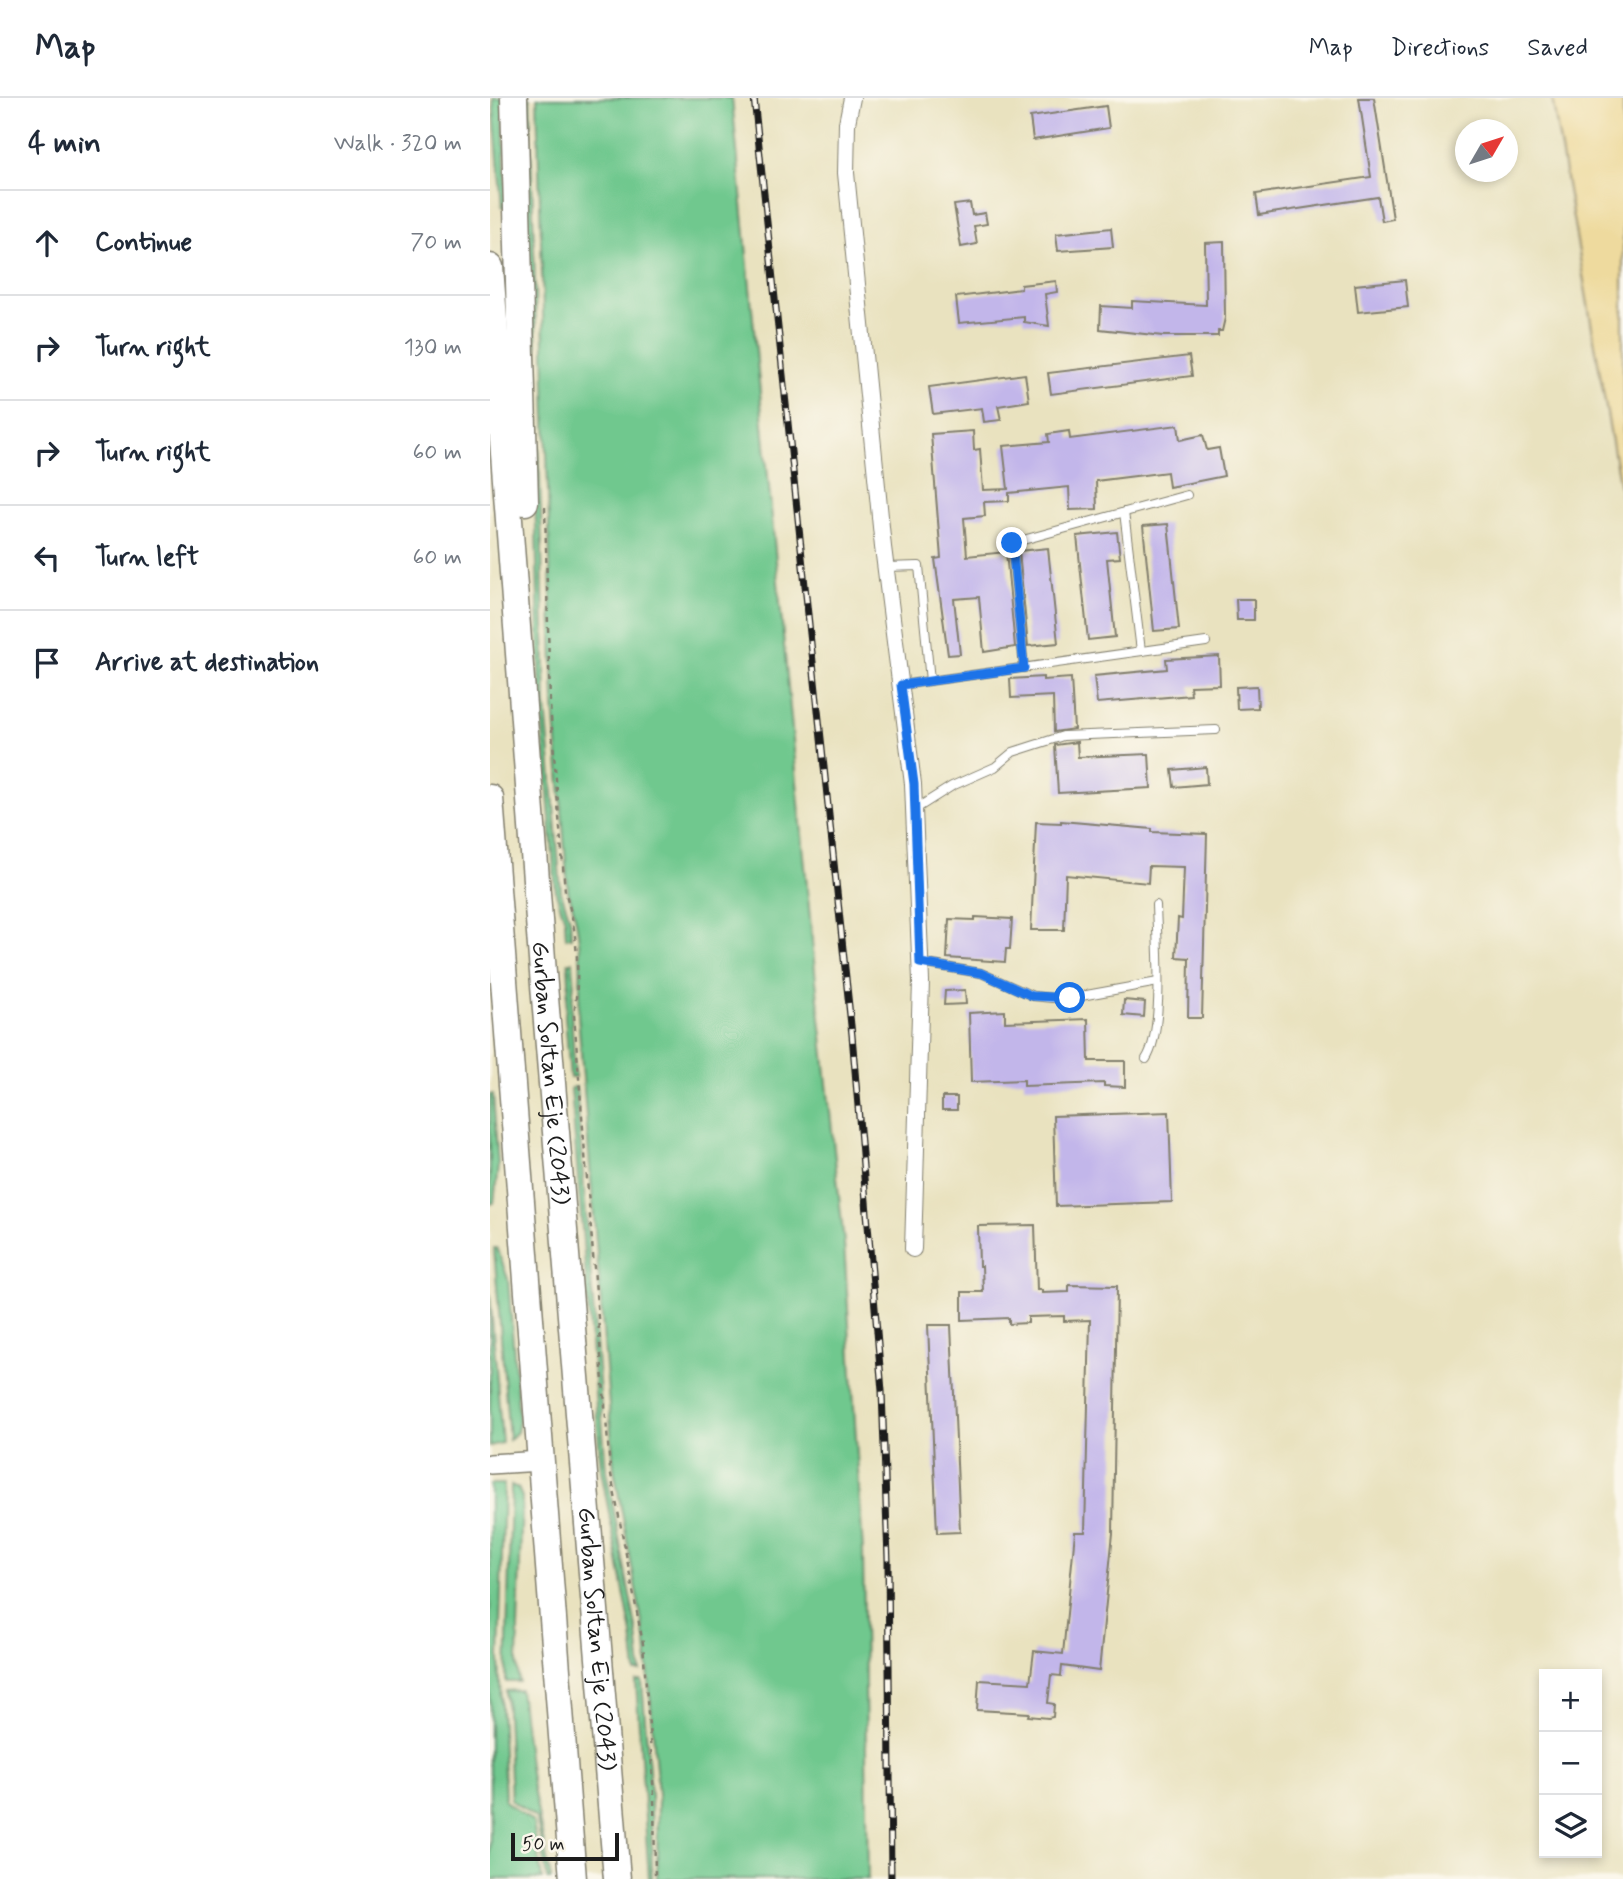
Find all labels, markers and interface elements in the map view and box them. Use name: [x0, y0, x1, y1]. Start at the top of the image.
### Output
text: Map: [35, 26, 95, 70]
text: Map: [1309, 33, 1353, 64]
text: Directions: [1391, 33, 1489, 64]
text: Saved: [1527, 33, 1588, 64]
north arrow: [1455, 119, 1518, 182]
text: 4 min: [28, 124, 101, 163]
text: Walk · 320 m: [334, 129, 462, 159]
icon: ahead: [28, 224, 66, 262]
text: Continue: [95, 226, 192, 260]
text: 70 m: [410, 228, 462, 258]
icon: right: [28, 329, 66, 367]
text: Turn right: [95, 331, 211, 365]
text: 130 m: [404, 333, 462, 363]
icon: right: [28, 434, 66, 472]
text: Turn right: [95, 436, 211, 470]
text: 60 m: [413, 438, 462, 468]
route end: [996, 527, 1027, 558]
icon: left: [28, 539, 66, 577]
text: Turn left: [95, 541, 199, 575]
text: 60 m: [413, 543, 462, 573]
icon: arrive: [28, 644, 66, 682]
text: Arrive at destination: [95, 646, 319, 680]
street label: Gurban Soltan Eje (2043): [524, 940, 576, 1206]
route start: [1054, 982, 1085, 1013]
street label: Gurban Soltan Eje (2043): [570, 1506, 622, 1772]
map controls: [1539, 1669, 1602, 1858]
button: +: [1539, 1669, 1602, 1732]
button: −: [1539, 1732, 1602, 1795]
button: layers: [1539, 1795, 1602, 1858]
scale bar: [511, 1830, 620, 1862]
text: 50 m: [522, 1832, 565, 1857]

